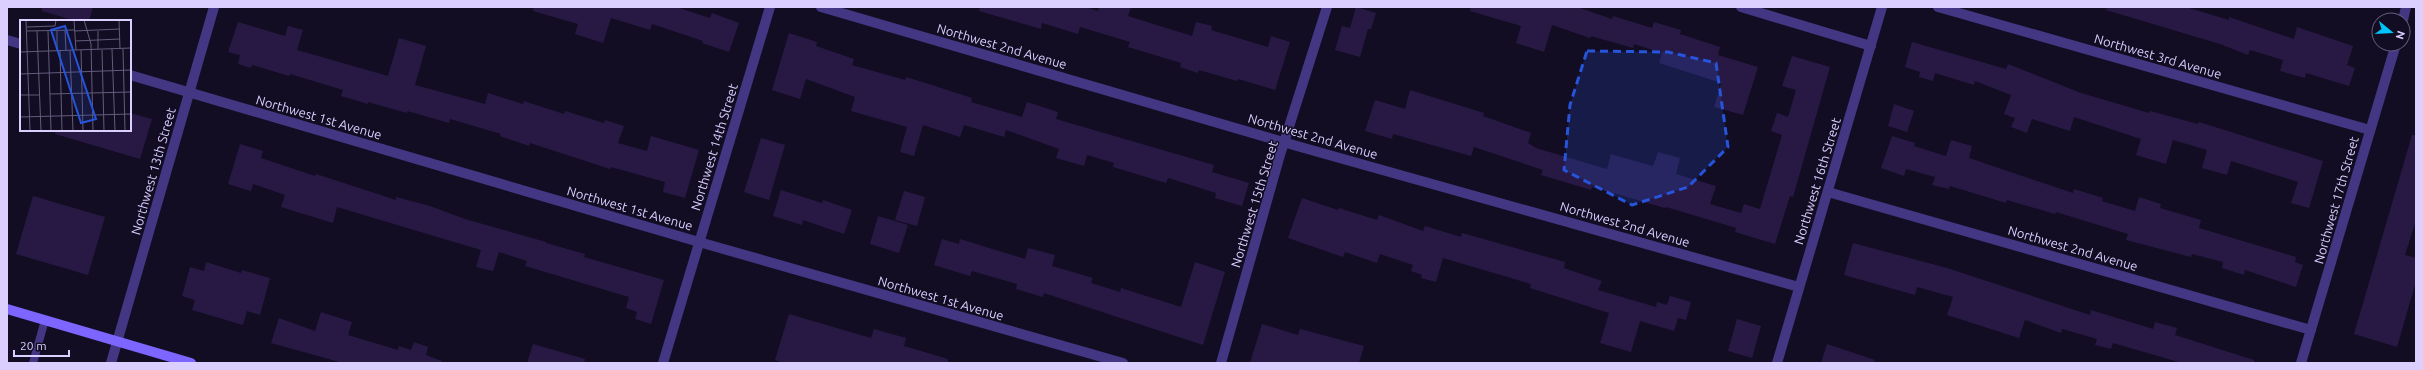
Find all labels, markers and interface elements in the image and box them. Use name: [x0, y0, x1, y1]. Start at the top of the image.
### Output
north arrow: [2371, 12, 2411, 52]
inset map: [20, 20, 131, 131]
street label: Northwest 2nd Avenue: [935, 21, 1069, 71]
text: N: [2394, 29, 2407, 41]
street label: Northwest 3rd Avenue: [2093, 31, 2223, 81]
street label: Northwest 14th Street: [688, 82, 740, 212]
street label: Northwest 1st Avenue: [255, 92, 383, 142]
street label: Northwest 13th Street: [128, 106, 178, 236]
street label: Northwest 2nd Avenue: [1246, 111, 1380, 161]
street label: Northwest 16th Street: [1791, 116, 1843, 246]
street label: Northwest 17th Street: [2311, 135, 2361, 265]
street label: Northwest 15th Street: [1228, 139, 1280, 269]
street label: Northwest 1st Avenue: [566, 183, 694, 233]
street label: Northwest 2nd Avenue: [1558, 199, 1692, 249]
street label: Northwest 2nd Avenue: [2006, 223, 2140, 273]
street label: Northwest 1st Avenue: [877, 273, 1005, 323]
scale bar: [14, 332, 69, 358]
text: 20 m: [20, 339, 47, 352]

